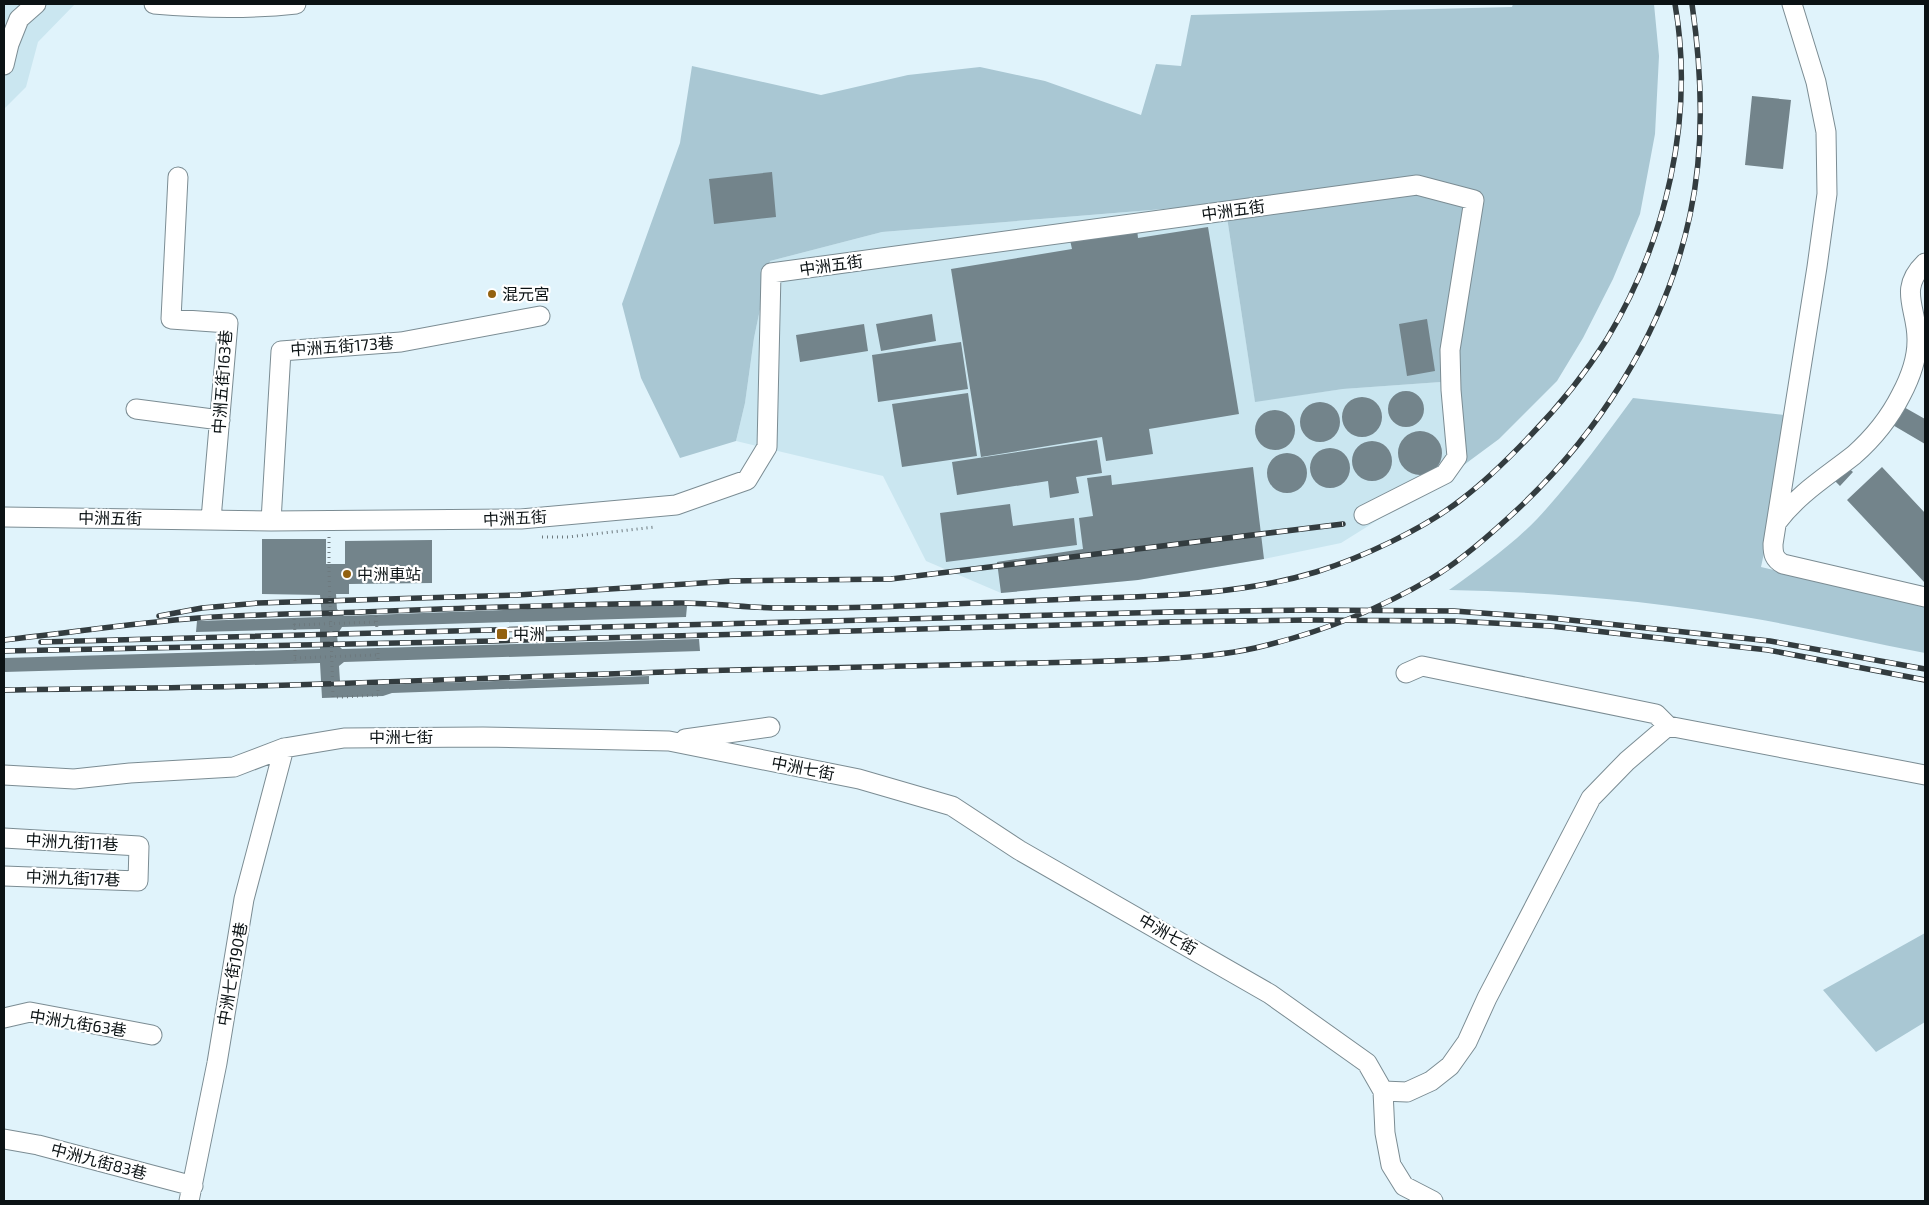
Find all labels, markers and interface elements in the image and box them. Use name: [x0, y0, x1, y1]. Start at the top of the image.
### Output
street label: 中洲五街: [1200, 196, 1266, 223]
street label: 中洲五街: [798, 251, 864, 278]
place label: 混元宮: [502, 284, 550, 303]
marker: 混元宮: [486, 288, 498, 300]
street label: 中洲五街163巷: [208, 329, 235, 435]
street label: 中洲五街173巷: [290, 332, 394, 359]
street label: 中洲五街: [483, 506, 547, 529]
street label: 中洲五街: [78, 507, 142, 528]
place label: 中洲車站: [357, 564, 421, 583]
marker: 中洲車站: [341, 568, 353, 580]
place label: 中洲: [513, 624, 545, 643]
marker: 中洲: [495, 627, 509, 641]
street label: 中洲七街: [369, 727, 433, 746]
street label: 中洲七街: [770, 752, 836, 783]
street label: 中洲九街11巷: [25, 830, 119, 853]
street label: 中洲九街17巷: [25, 866, 121, 889]
street label: 中洲七街: [1136, 909, 1201, 958]
street label: 中洲七街190巷: [213, 920, 250, 1027]
street label: 中洲九街63巷: [28, 1005, 128, 1040]
street label: 中洲九街83巷: [49, 1139, 149, 1182]

